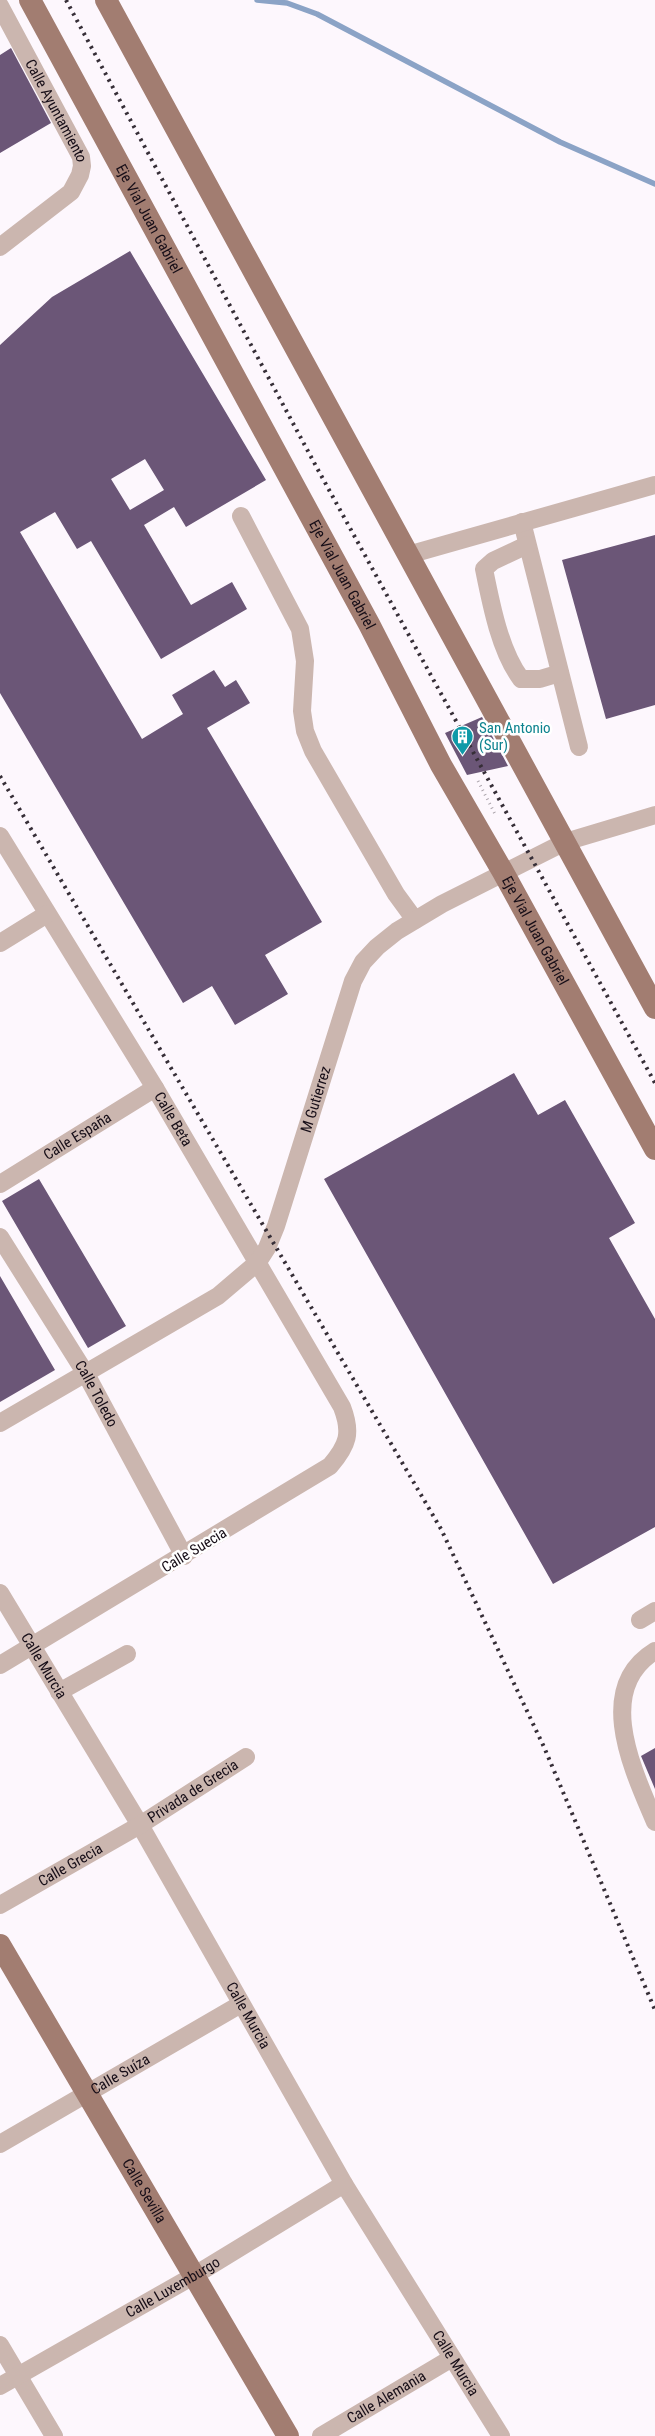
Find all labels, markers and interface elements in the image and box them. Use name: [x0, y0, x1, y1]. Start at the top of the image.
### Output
street label: Calle Ayuntamiento: [21, 56, 90, 163]
street label: Eje Vial Juan Gabriel: [112, 161, 186, 277]
street label: Eje Vial Juan Gabriel: [305, 517, 379, 632]
place label: San Antonio (Sur): [479, 719, 551, 754]
building icon: San Antonio (Sur): [451, 725, 475, 756]
street label: Eje Vial Juan Gabriel: [498, 873, 572, 988]
street label: M Gutierrez: [297, 1064, 335, 1135]
street label: Calle Beta: [150, 1089, 196, 1150]
street label: Calle España: [40, 1108, 115, 1164]
street label: Calle Toledo: [71, 1357, 122, 1430]
street label: Calle Suecia: [158, 1524, 230, 1576]
street label: Calle Murcia: [17, 1630, 71, 1702]
street label: Privada de Grecia: [144, 1756, 241, 1827]
street label: Calle Grecia: [35, 1839, 106, 1890]
street label: Calle Murcia: [222, 1979, 274, 2052]
street label: Calle Suíza: [87, 2050, 153, 2098]
street label: Calle Sevilla: [118, 2155, 170, 2226]
street label: Calle Luxemburgo: [122, 2253, 223, 2322]
street label: Calle Murcia: [429, 2327, 483, 2399]
street label: Calle Alemania: [344, 2367, 429, 2428]

